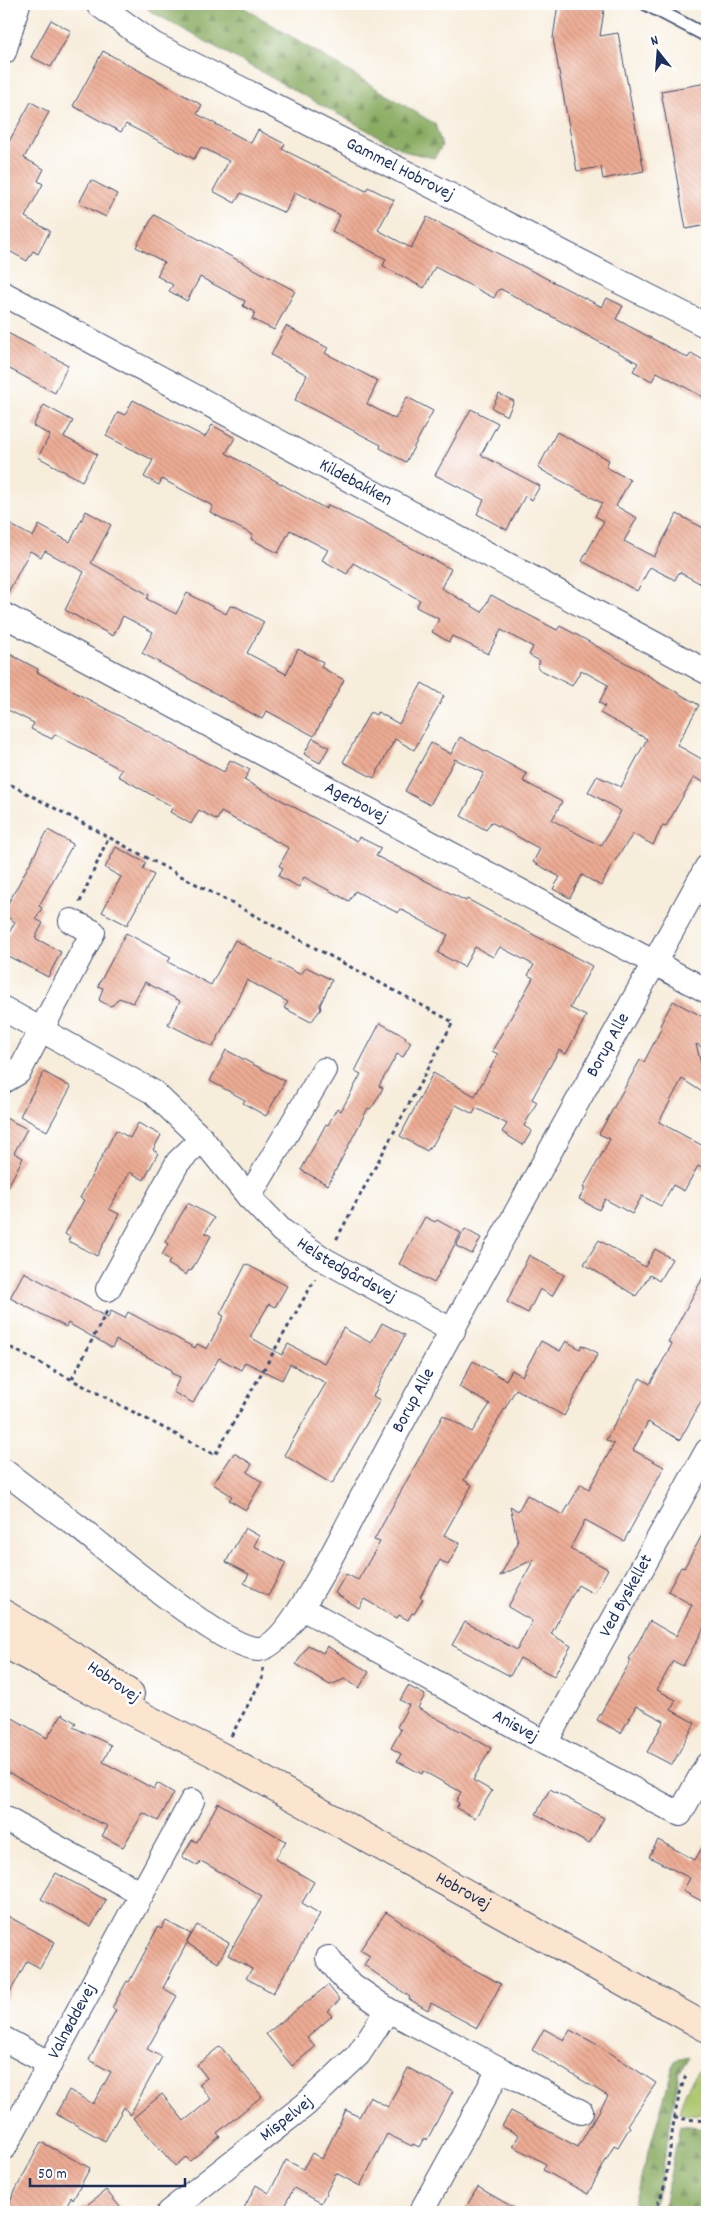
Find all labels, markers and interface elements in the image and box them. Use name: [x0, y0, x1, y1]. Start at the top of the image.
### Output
north arrow: [634, 28, 684, 78]
text: N: [649, 31, 661, 52]
street label: Gammel Hobrovej: [341, 132, 458, 208]
street label: Kildebakken: [314, 453, 396, 513]
street label: Agerbovej: [320, 776, 392, 830]
street label: Borup Alle: [581, 1009, 636, 1082]
street label: Helstedgårdsvej: [291, 1232, 401, 1310]
street label: Borup Alle: [386, 1364, 441, 1437]
street label: Ved Byskellet: [593, 1550, 660, 1642]
street label: Hobrovej: [81, 1656, 145, 1710]
street label: Anisvej: [488, 1704, 543, 1749]
street label: Hobrovej: [431, 1866, 495, 1917]
street label: Valnøddevej: [42, 1979, 103, 2064]
street label: Mispelvej: [255, 2090, 319, 2148]
scale bar: [30, 2156, 185, 2188]
text: 50 m: [38, 2164, 67, 2186]

